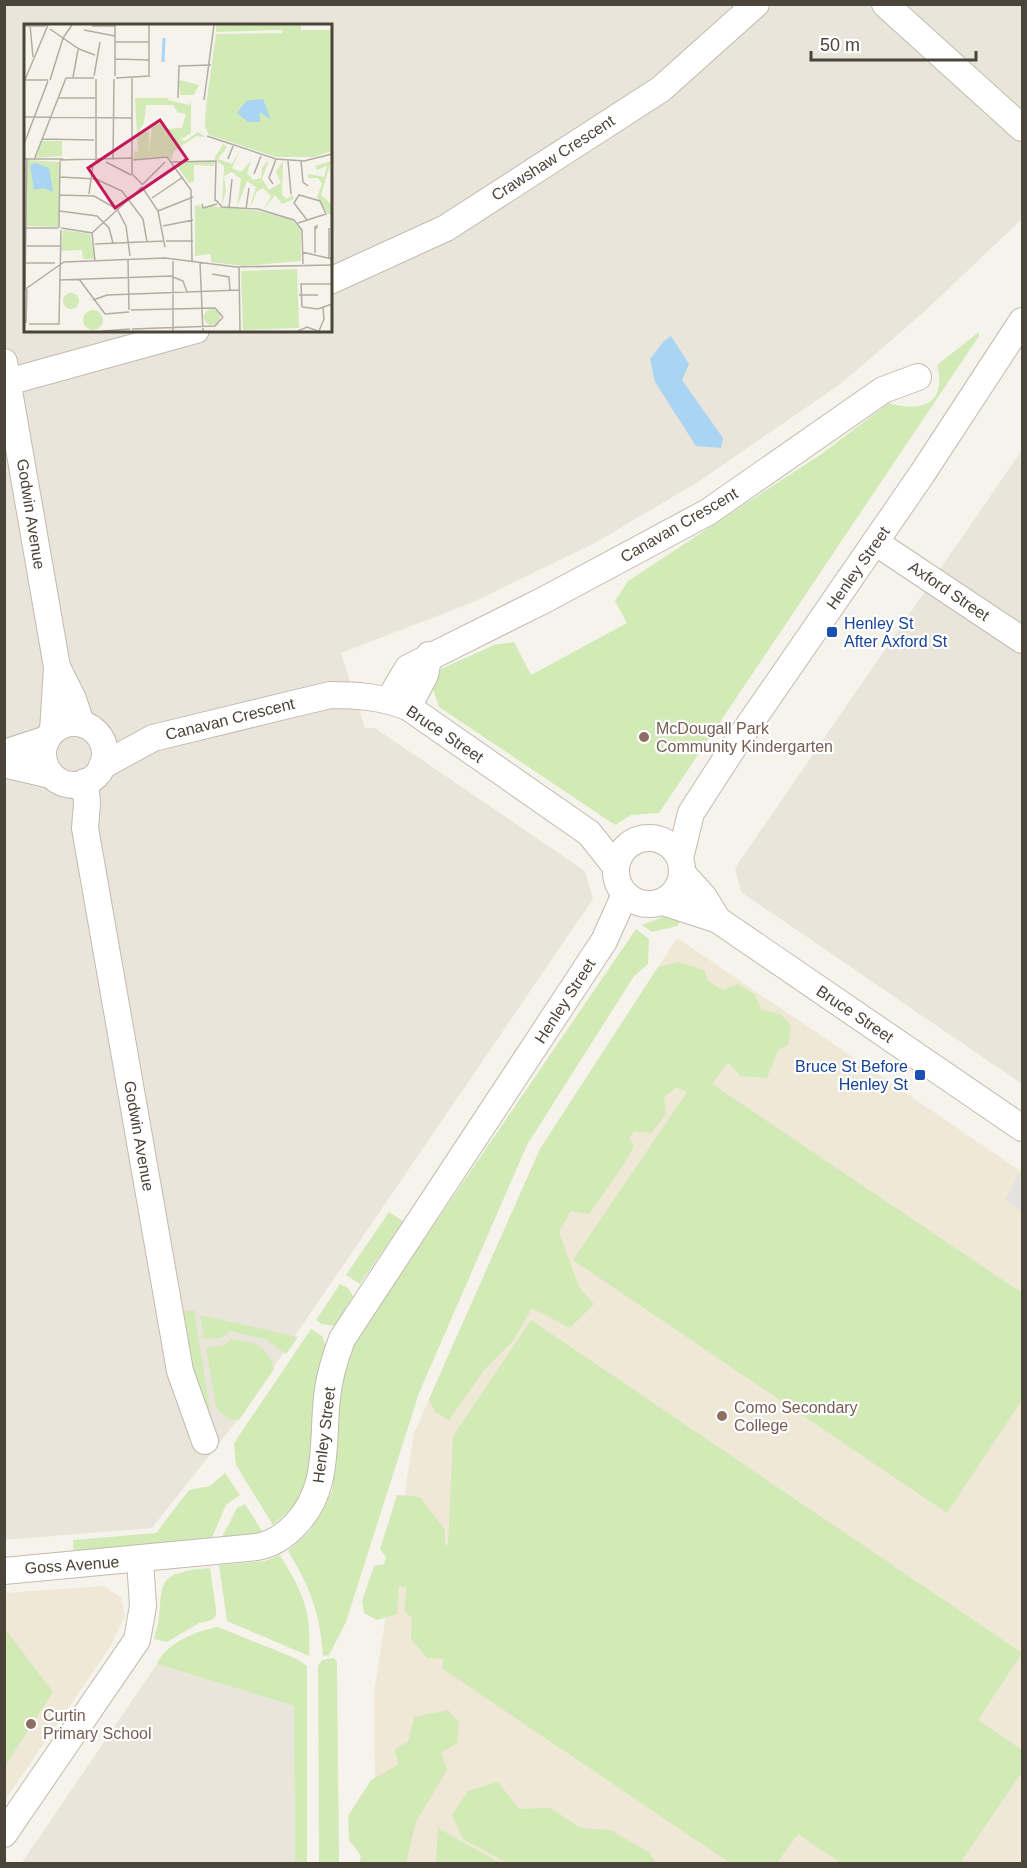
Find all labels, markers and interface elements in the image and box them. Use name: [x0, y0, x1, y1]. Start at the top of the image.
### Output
inset map: [24, 24, 332, 332]
scale bar: [811, 24, 976, 62]
text: 50 m: [820, 35, 860, 55]
street label: Crawshaw Crescent: [488, 112, 618, 204]
street label: Godwin Avenue: [14, 457, 48, 571]
street label: Canavan Crescent: [617, 484, 741, 565]
street label: Henley Street: [823, 523, 893, 613]
street label: Axford Street: [906, 558, 993, 624]
place label: Henley St After Axford St: [844, 615, 948, 650]
marker: Henley St After Axford St: [825, 625, 839, 639]
street label: Canavan Crescent: [164, 695, 297, 743]
street label: Bruce Street: [403, 702, 487, 766]
place label: McDougall Park Community Kindergarten: [656, 720, 833, 755]
marker: McDougall Park Community Kindergarten: [637, 730, 651, 744]
street label: Henley Street: [531, 955, 599, 1046]
street label: Bruce Street: [813, 982, 897, 1046]
place label: Bruce St Before Henley St: [795, 1058, 909, 1093]
marker: Bruce St Before Henley St: [913, 1068, 927, 1082]
street label: Godwin Avenue: [121, 1079, 157, 1193]
street label: Henley Street: [310, 1385, 338, 1484]
place label: Como Secondary College: [734, 1399, 858, 1434]
marker: Como Secondary College: [715, 1409, 729, 1423]
street label: Goss Avenue: [24, 1553, 120, 1577]
place label: Curtin Primary School: [43, 1707, 151, 1742]
marker: Curtin Primary School: [24, 1717, 38, 1731]

